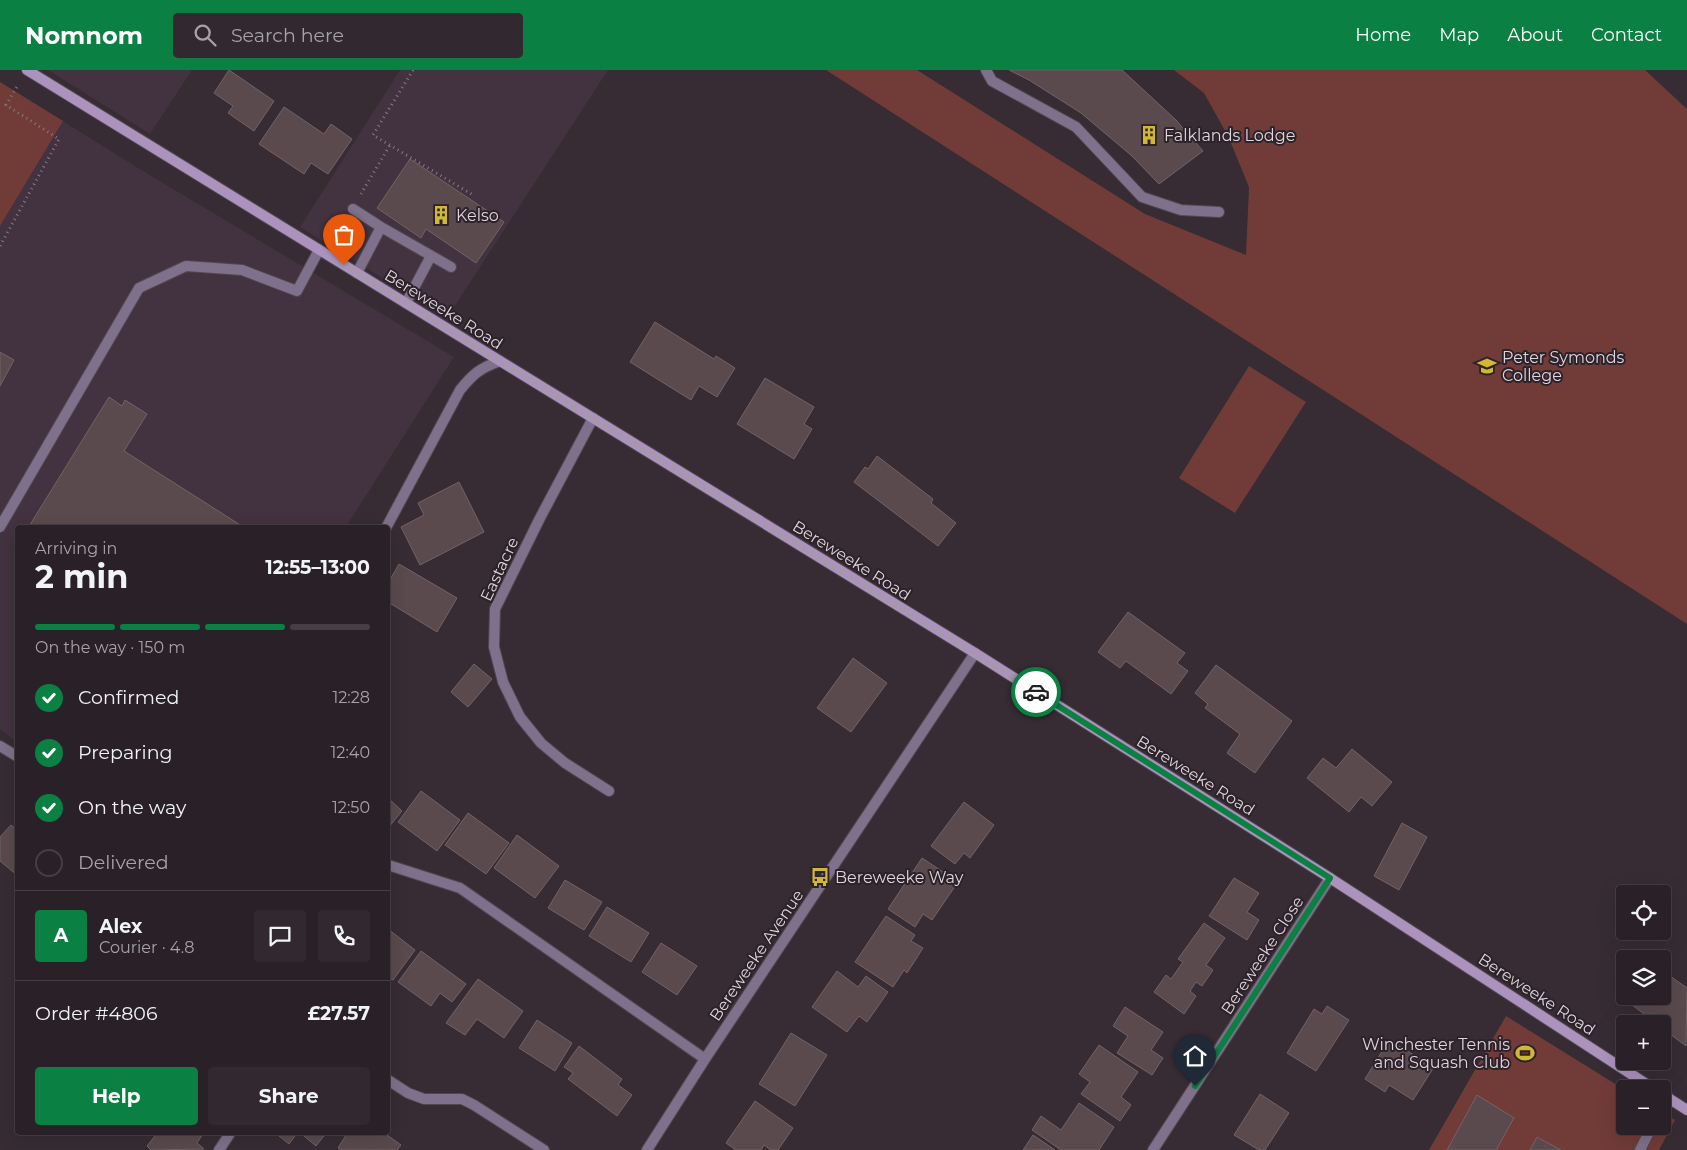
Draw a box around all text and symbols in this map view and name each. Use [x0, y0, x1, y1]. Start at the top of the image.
search box [173, 13, 523, 58]
text: Nomnom [25, 21, 143, 50]
icon: search [191, 21, 219, 49]
text: Search here [231, 24, 344, 47]
text: Home [1355, 24, 1411, 46]
text: Map [1439, 24, 1479, 46]
text: About [1507, 24, 1563, 46]
text: Contact [1591, 24, 1662, 46]
building icon: Falklands Lodge [1138, 124, 1160, 146]
place label: Falklands Lodge [1164, 126, 1295, 145]
building icon: Kelso [430, 204, 452, 226]
place label: Kelso [456, 206, 499, 225]
pin [323, 214, 365, 265]
icon: bag [330, 221, 358, 249]
street label: Bereweeke Road [381, 265, 506, 353]
place label: Peter Symonds College [1502, 348, 1625, 385]
school or university icon: Peter Symonds College [1476, 355, 1498, 377]
street label: Bereweeke Road [789, 516, 914, 604]
street label: Eastacre [476, 534, 523, 604]
text: Arriving in [35, 539, 117, 558]
text: 12:55–13:00 [265, 556, 370, 579]
text: 2 min [35, 557, 128, 596]
text: On the way · 150 m [35, 638, 185, 657]
courier [1011, 667, 1061, 717]
icon: car [1022, 678, 1050, 706]
icon: check [35, 684, 63, 712]
text: Confirmed [78, 686, 179, 709]
text: 12:28 [332, 688, 370, 707]
street label: Bereweeke Road [1133, 731, 1258, 819]
icon: check [35, 739, 63, 767]
text: Preparing [78, 741, 173, 764]
text: 12:40 [331, 743, 370, 762]
icon: check [35, 794, 63, 822]
text: On the way [78, 796, 186, 819]
text: 12:50 [332, 798, 370, 817]
text: Delivered [78, 851, 169, 874]
bus stop icon: Bereweeke Way [809, 866, 831, 888]
place label: Bereweeke Way [835, 868, 964, 887]
map controls [1616, 885, 1671, 1135]
button: locate [1616, 885, 1671, 940]
street label: Bereweeke Avenue [705, 886, 807, 1024]
street label: Bereweeke Close [1217, 893, 1308, 1018]
button: chat [254, 910, 306, 962]
button: phone [318, 910, 370, 962]
text: Alex [99, 915, 142, 938]
text: A [54, 924, 68, 947]
text: Courier · 4.8 [99, 938, 195, 957]
street label: Bereweeke Road [1475, 950, 1599, 1039]
button: layers [1616, 950, 1671, 1005]
text: Order #4806 [35, 1002, 158, 1025]
text: £27.57 [308, 1002, 370, 1025]
button: + [1616, 1015, 1671, 1070]
pin [1174, 1035, 1216, 1086]
place label: Winchester Tennis and Squash Club [1362, 1035, 1510, 1072]
icon: home [1181, 1042, 1209, 1070]
sports icon: Winchester Tennis and Squash Club [1514, 1042, 1536, 1064]
button: Help [35, 1067, 198, 1125]
button: Share [208, 1067, 370, 1125]
button: − [1616, 1080, 1671, 1135]

